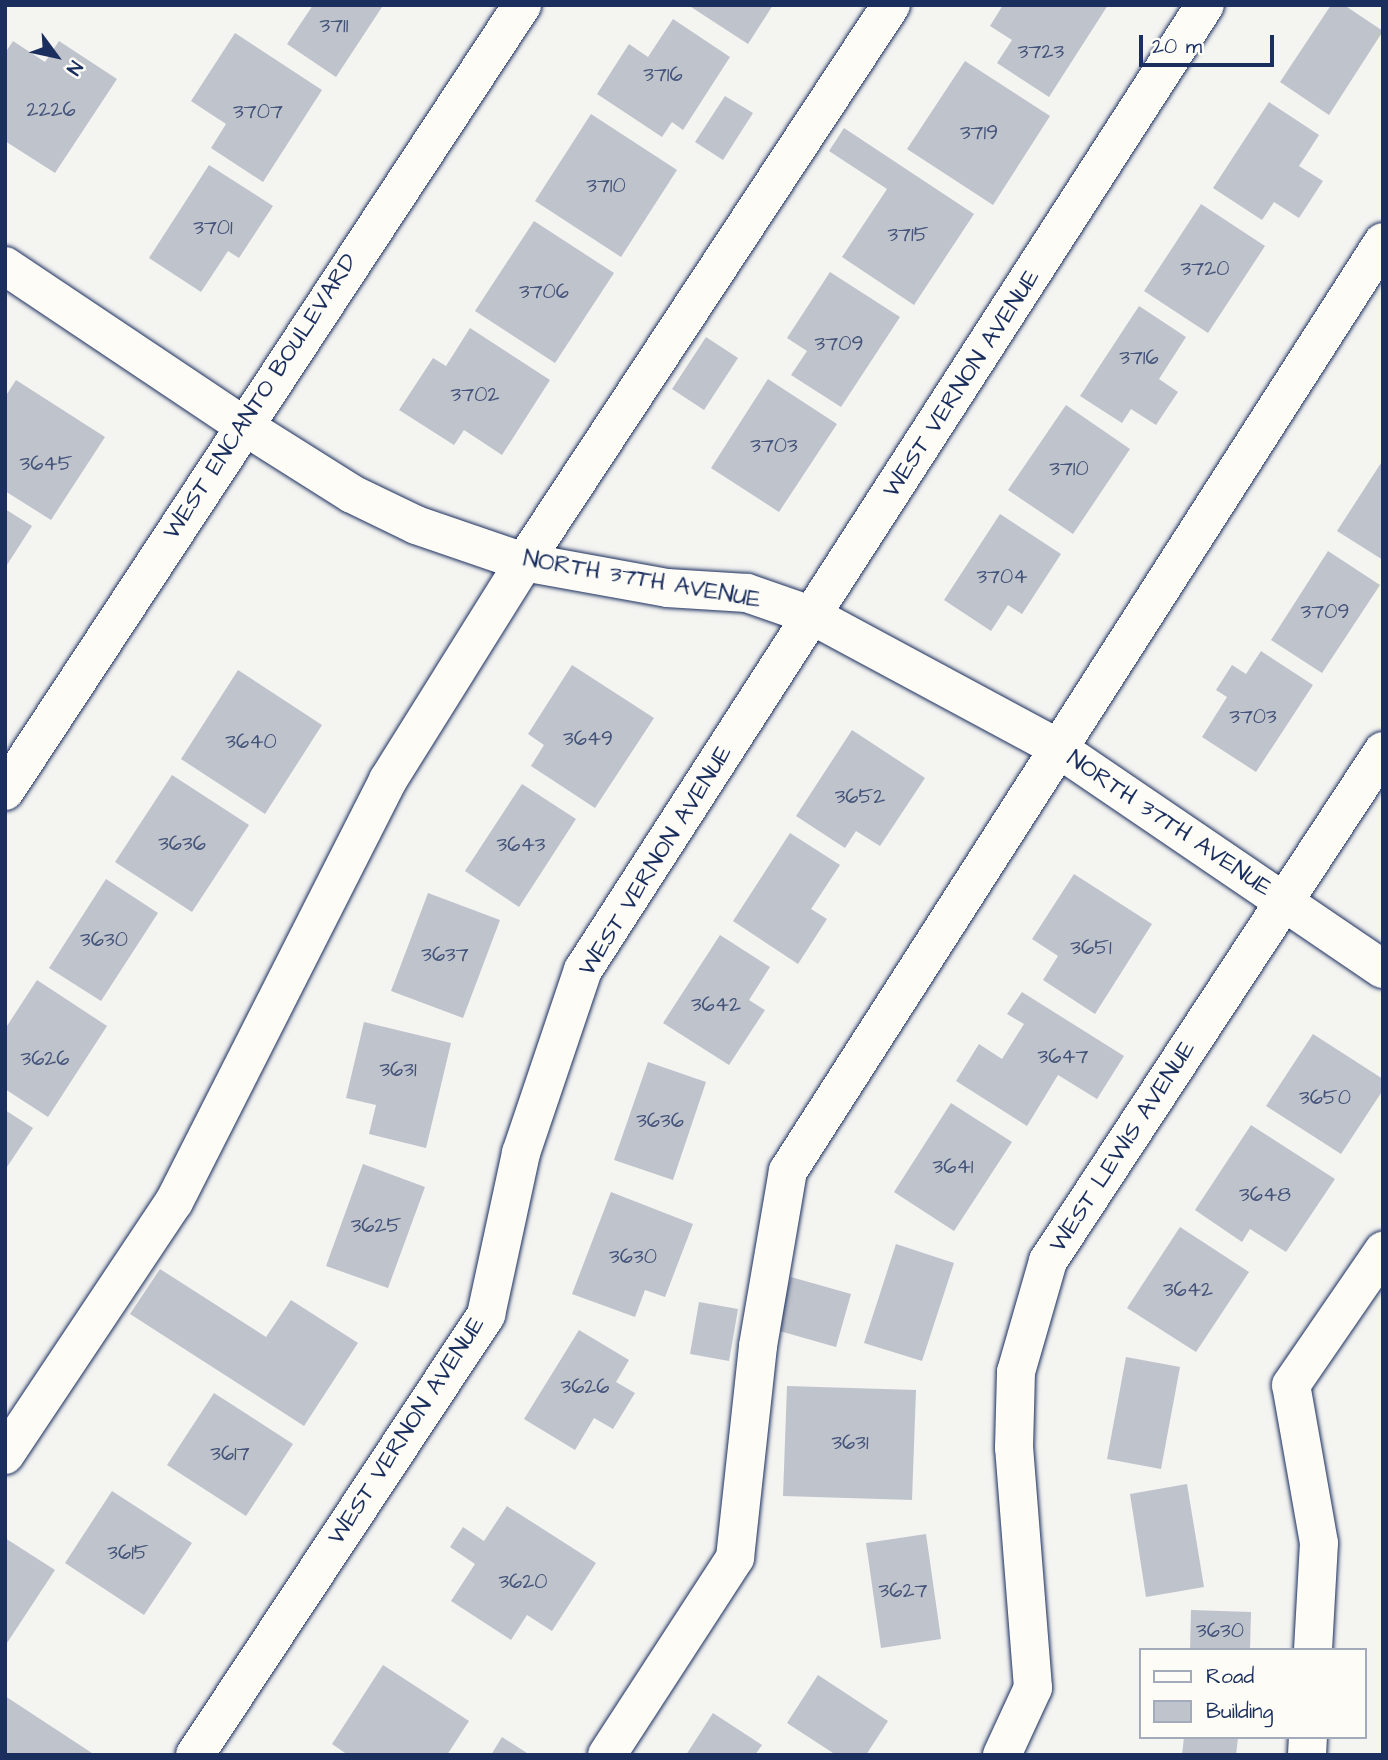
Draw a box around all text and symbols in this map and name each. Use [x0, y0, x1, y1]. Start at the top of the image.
house number: 3711 [320, 13, 348, 39]
north arrow [21, 21, 91, 91]
scale bar [1143, 21, 1278, 65]
text: 20 m [1152, 32, 1202, 61]
house number: 3723 [1018, 39, 1064, 65]
text: N [59, 55, 89, 80]
house number: 3716 [643, 62, 683, 88]
house number: 2226 [26, 97, 76, 123]
house number: 3707 [233, 99, 283, 125]
house number: 3719 [960, 120, 998, 146]
house number: 3710 [586, 173, 626, 199]
house number: 3701 [193, 215, 233, 241]
house number: 3715 [887, 222, 929, 248]
street label: WEST ENCANTO BOULEVARD [158, 249, 364, 545]
house number: 3720 [1181, 256, 1229, 282]
street label: WEST VERNON AVENUE [877, 265, 1047, 503]
house number: 3706 [519, 279, 569, 305]
house number: 3709 [815, 331, 863, 357]
house number: 3716 [1119, 345, 1159, 371]
house number: 3702 [451, 382, 499, 408]
house number: 3703 [750, 433, 798, 459]
house number: 3645 [19, 451, 73, 477]
house number: 3710 [1049, 456, 1089, 482]
street label: NORTH 37TH AVENUE [521, 545, 763, 615]
house number: 3704 [976, 564, 1028, 590]
house number: 3709 [1301, 599, 1349, 625]
house number: 3703 [1229, 704, 1277, 730]
house number: 3649 [563, 726, 613, 752]
house number: 3640 [225, 729, 277, 755]
street label: WEST VERNON AVENUE [573, 740, 739, 982]
street label: NORTH 37TH AVENUE [1061, 745, 1277, 903]
house number: 3652 [835, 784, 885, 810]
house number: 3636 [158, 831, 206, 857]
house number: 3643 [497, 832, 545, 858]
house number: 3630 [80, 927, 128, 953]
house number: 3651 [1070, 935, 1112, 961]
house number: 3637 [421, 942, 469, 968]
house number: 3642 [691, 992, 741, 1018]
street label: WEST LEWIS AVENUE [1044, 1036, 1202, 1258]
house number: 3647 [1037, 1044, 1089, 1070]
house number: 3626 [20, 1046, 70, 1072]
house number: 3631 [379, 1057, 417, 1083]
house number: 3650 [1299, 1085, 1351, 1111]
house number: 3636 [636, 1108, 684, 1134]
house number: 3641 [933, 1154, 973, 1180]
house number: 3648 [1239, 1182, 1291, 1208]
house number: 3625 [351, 1213, 401, 1239]
house number: 3630 [609, 1244, 657, 1270]
house number: 3642 [1163, 1277, 1213, 1303]
street label: WEST VERNON AVENUE [322, 1312, 492, 1550]
house number: 3626 [560, 1374, 610, 1400]
house number: 3631 [831, 1430, 869, 1456]
house number: 3617 [210, 1441, 250, 1467]
house number: 3615 [107, 1540, 149, 1566]
house number: 3620 [498, 1569, 548, 1595]
house number: 3627 [879, 1578, 927, 1604]
house number: 3630 [1196, 1618, 1244, 1644]
legend [1140, 1648, 1367, 1739]
text: Road [1206, 1662, 1254, 1691]
text: Building [1206, 1697, 1273, 1726]

